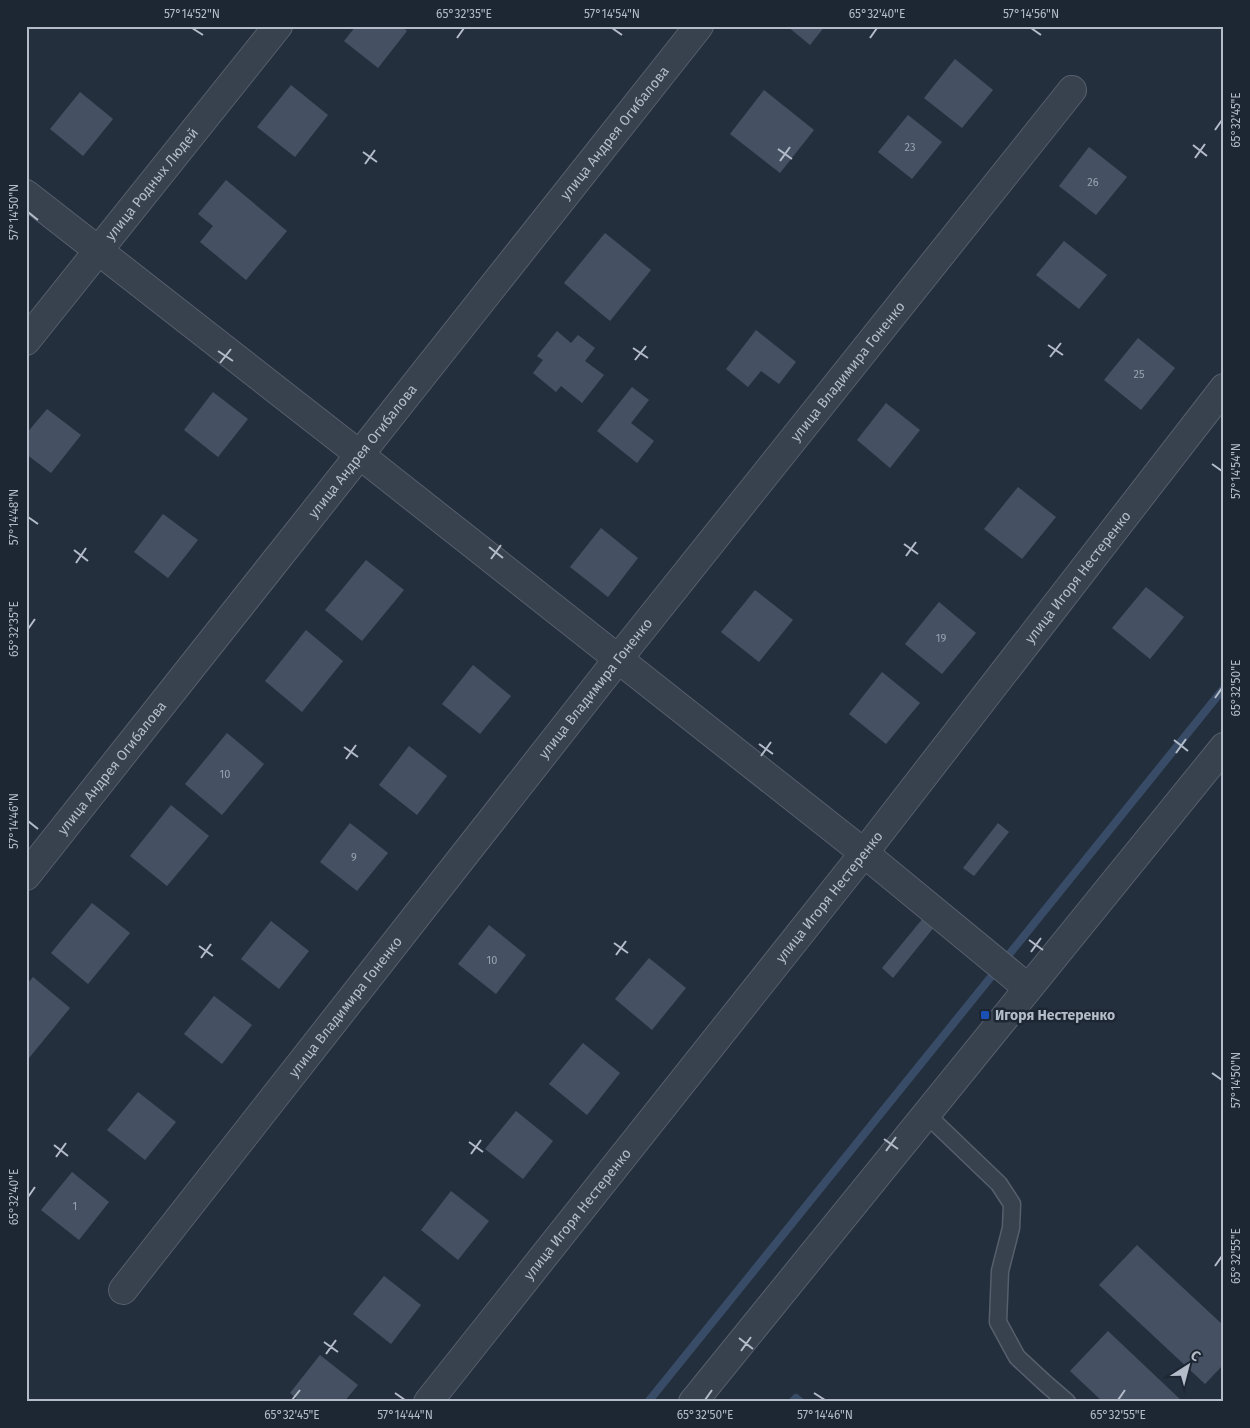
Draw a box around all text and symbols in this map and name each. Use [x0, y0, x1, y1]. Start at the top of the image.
text: 57°14'52"N [164, 7, 220, 21]
text: 65°32'35"E [436, 7, 492, 21]
text: 57°14'54"N [584, 7, 640, 21]
text: 65°32'40"E [849, 7, 905, 21]
text: 57°14'56"N [1003, 7, 1059, 21]
street label: улица Андрея Огибалова [557, 63, 673, 203]
text: 65°32'45"E [1229, 92, 1243, 148]
street label: улица Родных Людей [102, 125, 202, 244]
house number: 23 [905, 141, 915, 154]
house number: 26 [1087, 176, 1099, 189]
text: 57°14'50"N [7, 184, 21, 240]
street label: улица Владимира Гоненко [787, 298, 909, 445]
house number: 25 [1134, 368, 1145, 381]
street label: улица Андрея Огибалова [305, 381, 421, 522]
text: 57°14'54"N [1229, 443, 1243, 499]
text: 57°14'48"N [7, 489, 21, 545]
street label: улица Игоря Нестеренко [1021, 508, 1135, 647]
text: 65°32'35"E [7, 601, 21, 657]
street label: улица Владимира Гоненко [535, 615, 656, 762]
house number: 19 [936, 632, 946, 645]
text: 65°32'50"E [1229, 660, 1243, 716]
street label: улица Андрея Огибалова [54, 698, 170, 838]
house number: 10 [220, 768, 230, 781]
text: 57°14'46"N [7, 793, 21, 849]
street label: улица Игоря Нестеренко [772, 828, 887, 966]
house number: 9 [351, 851, 357, 864]
street label: улица Владимира Гоненко [285, 933, 406, 1081]
house number: 10 [487, 954, 497, 967]
place label: Игоря Нестеренко [995, 1007, 1115, 1024]
marker: Игоря Нестеренко [979, 1009, 991, 1021]
text: 57°14'50"N [1229, 1052, 1243, 1108]
street label: улица Игоря Нестеренко [520, 1145, 635, 1283]
text: 65°32'40"E [7, 1169, 21, 1225]
house number: 1 [73, 1200, 77, 1213]
text: 65°32'55"E [1229, 1228, 1243, 1284]
north arrow [1162, 1340, 1212, 1390]
text: С [1187, 1347, 1204, 1365]
text: 65°32'45"E [264, 1408, 320, 1422]
text: 57°14'44"N [377, 1408, 433, 1422]
text: 65°32'50"E [677, 1408, 733, 1422]
text: 57°14'46"N [797, 1408, 853, 1422]
text: 65°32'55"E [1090, 1408, 1146, 1422]

